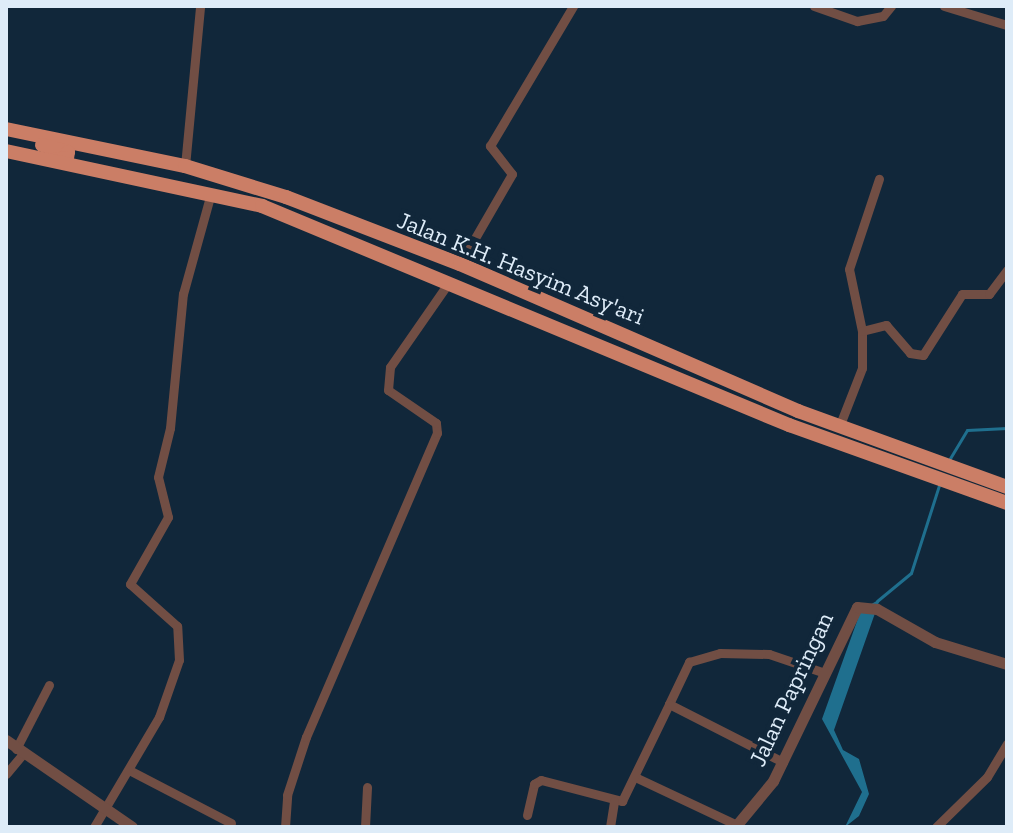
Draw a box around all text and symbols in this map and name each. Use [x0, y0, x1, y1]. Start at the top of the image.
street label: Jalan K.H. Hasyim Asy'ari [393, 205, 649, 331]
street label: Jalan Papringan [743, 607, 839, 771]

